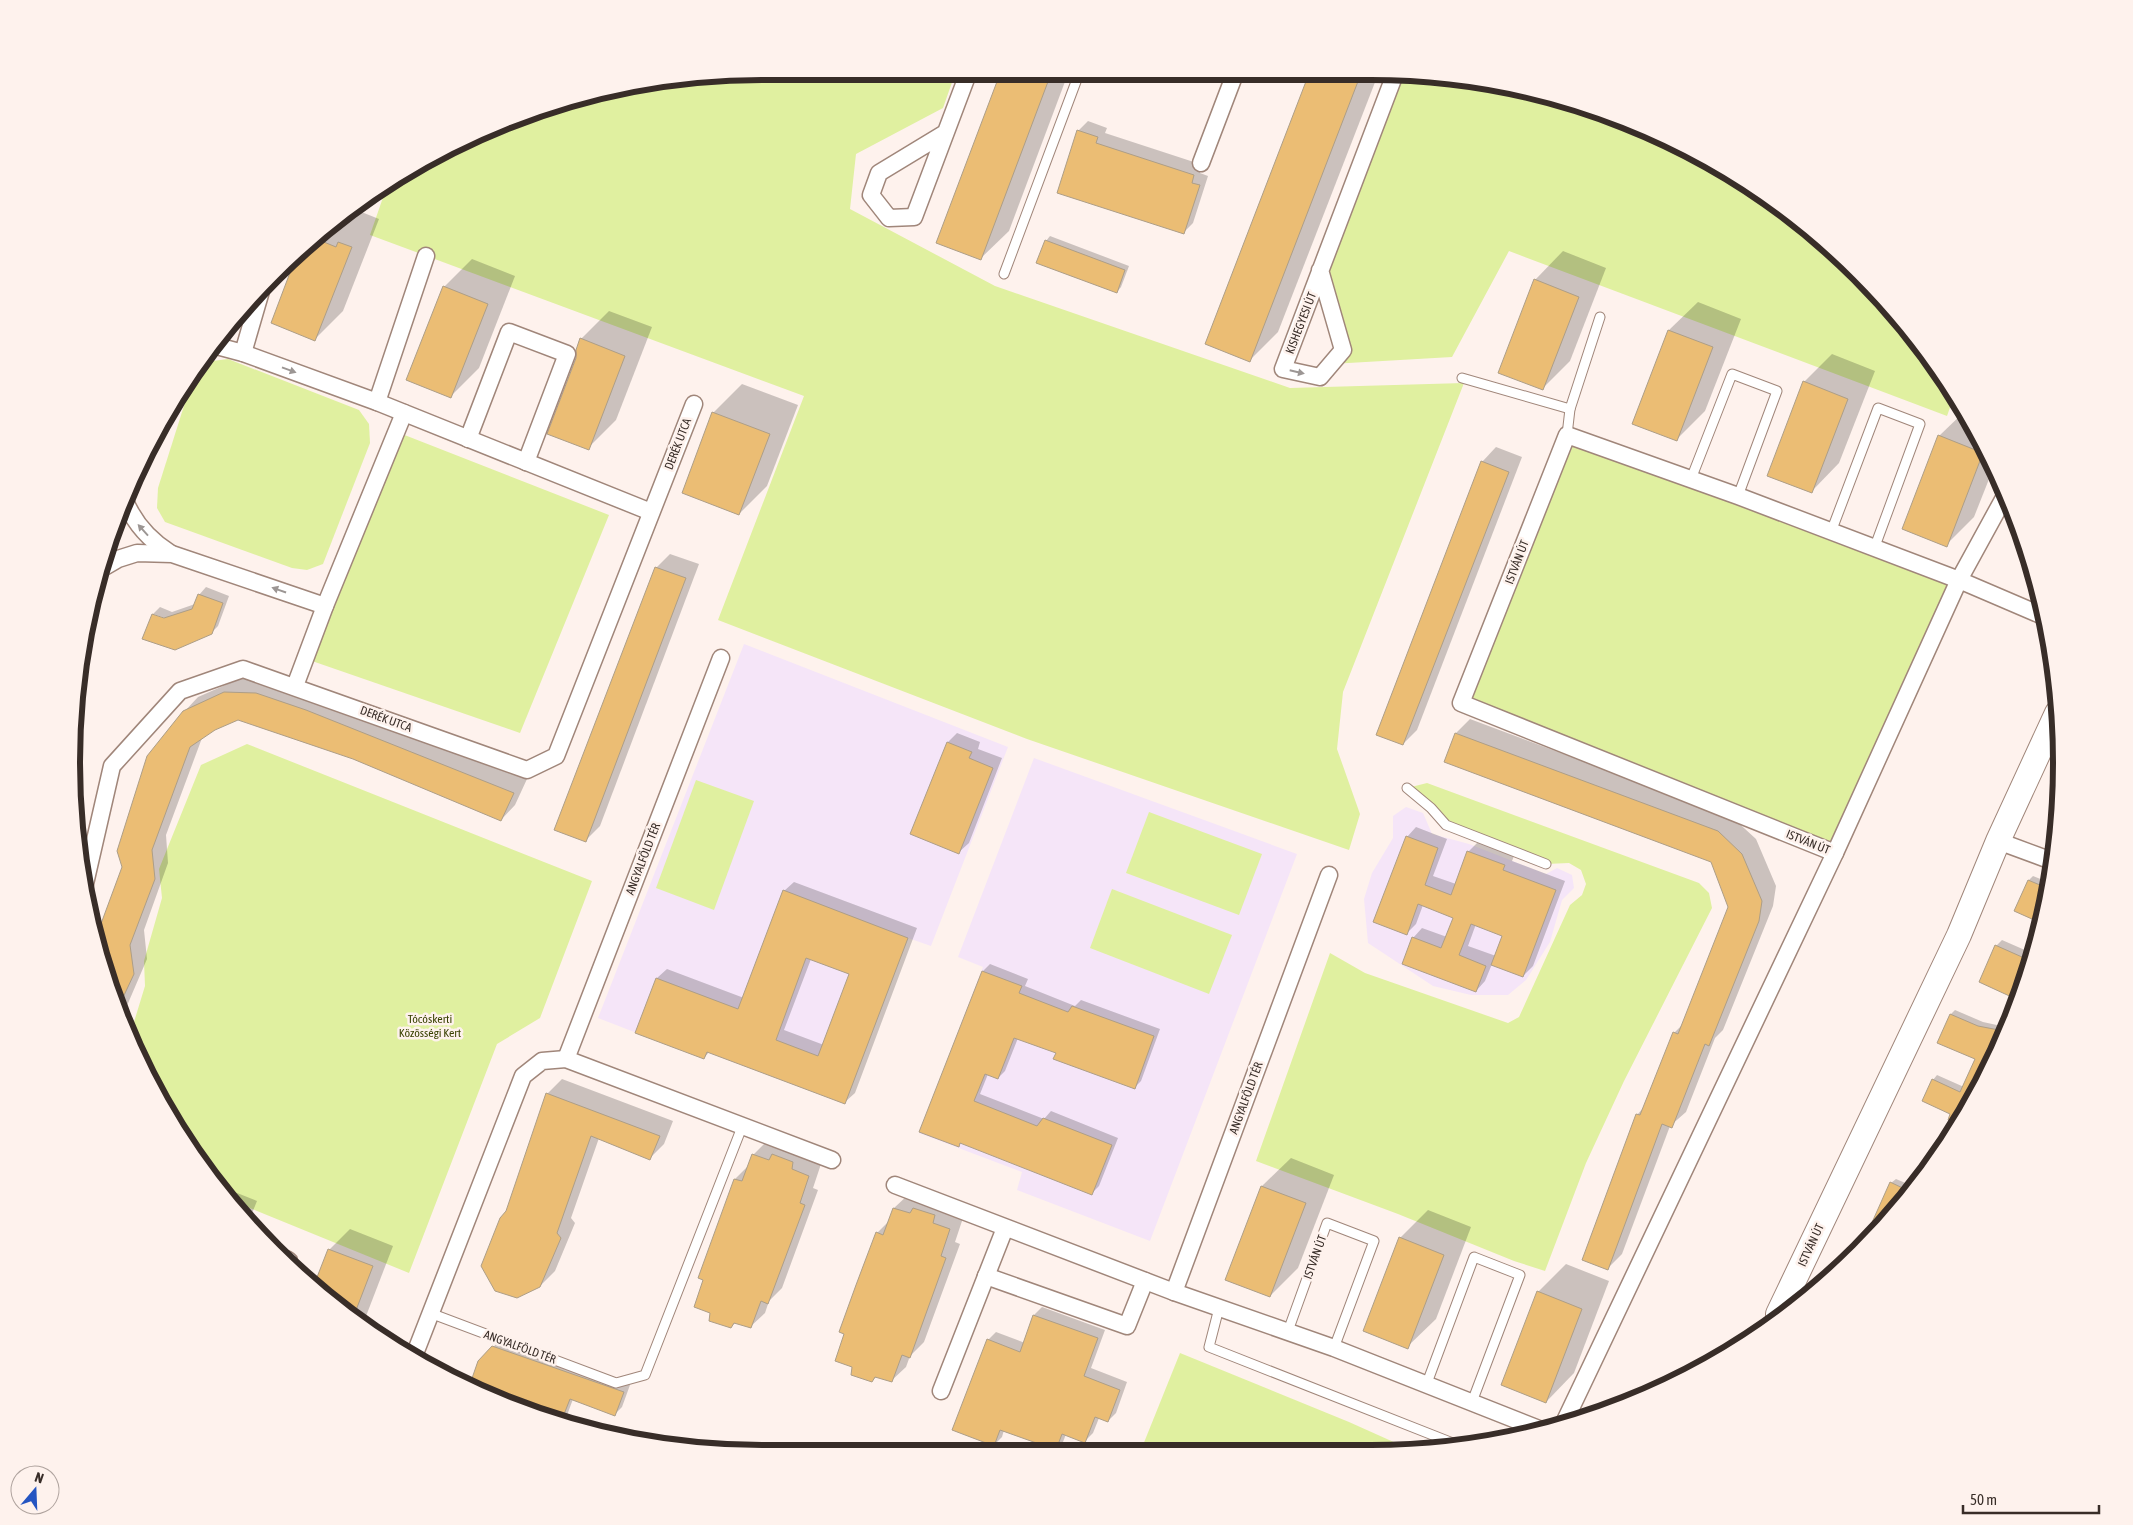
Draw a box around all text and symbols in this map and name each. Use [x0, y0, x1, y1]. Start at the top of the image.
street label: KISHEGYESI ÚT [1283, 289, 1319, 356]
one-way arrow [282, 366, 297, 374]
one-way arrow [1289, 368, 1304, 376]
street label: DERÉK UTCA [662, 416, 694, 472]
one-way arrow [137, 524, 149, 536]
street label: ISTVÁN ÚT [1502, 537, 1532, 586]
one-way arrow [271, 586, 286, 593]
street label: DERÉK UTCA [358, 703, 414, 735]
street label: ANGYALFÖLD TÉR [623, 821, 663, 897]
street label: ISTVÁN ÚT [1784, 827, 1833, 857]
park label: Tócóskerti Közösségi Kert [399, 1012, 462, 1040]
street label: ANGYALFÖLD TÉR [1226, 1060, 1266, 1136]
street label: ISTVÁN ÚT [1795, 1221, 1827, 1269]
street label: ISTVÁN ÚT [1301, 1232, 1330, 1281]
street label: ANGYALFÖLD TÉR [482, 1327, 558, 1367]
north arrow [10, 1465, 60, 1515]
text: N [33, 1469, 46, 1487]
scale bar [1963, 1482, 2099, 1514]
text: 50 m [1970, 1491, 1997, 1508]

